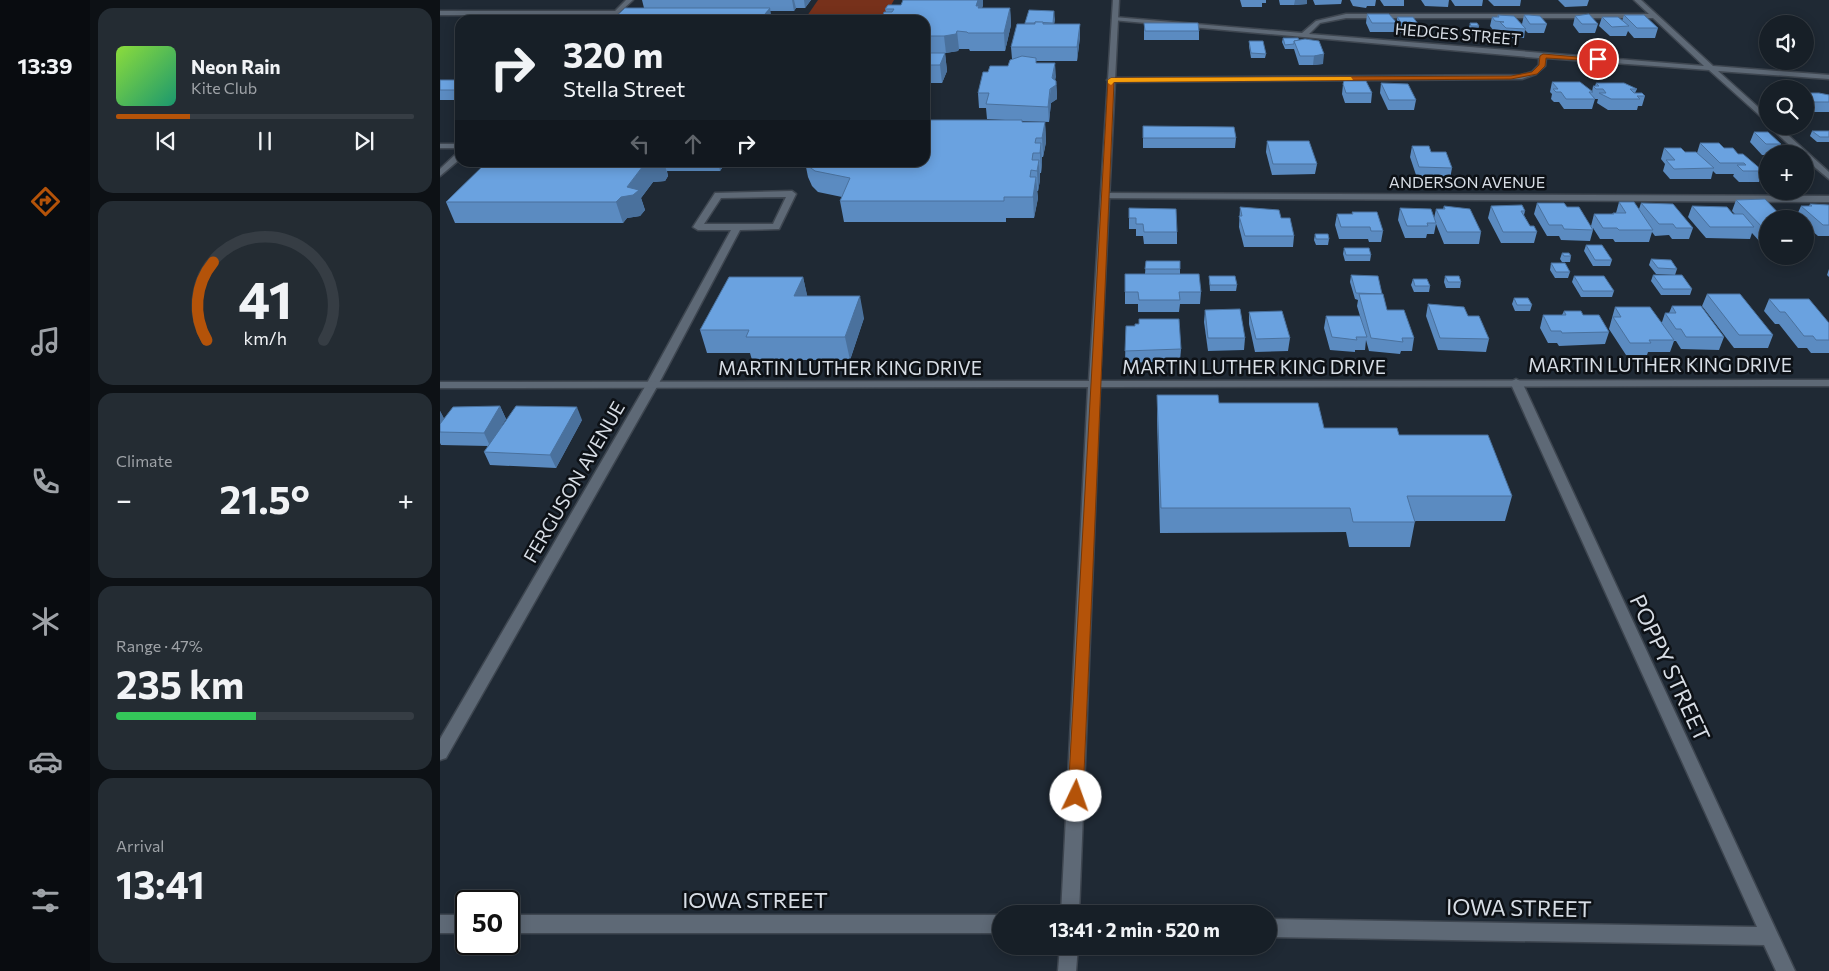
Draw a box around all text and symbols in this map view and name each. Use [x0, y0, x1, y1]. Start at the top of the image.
map controls [1759, 15, 1814, 265]
button: sound [1759, 15, 1814, 70]
street label: HEDGES STREET [1394, 19, 1522, 48]
text: 320 m [563, 32, 663, 75]
icon: right [480, 35, 545, 100]
pin [1577, 38, 1619, 80]
icon: arrive [1584, 45, 1612, 73]
text: 13:39 [18, 52, 72, 79]
text: Neon Rain [191, 55, 281, 78]
text: Stella Street [563, 75, 685, 102]
text: Kite Club [191, 78, 257, 97]
button: search [1759, 80, 1814, 135]
icon: previous [152, 127, 180, 155]
icon: pause [251, 127, 279, 155]
icon: next [350, 127, 378, 155]
icon: left [626, 130, 654, 158]
icon: ahead [679, 130, 707, 158]
icon: right [732, 130, 760, 158]
button: + [1759, 145, 1814, 200]
street label: ANDERSON AVENUE [1389, 172, 1545, 191]
icon: directions [28, 184, 63, 219]
button: − [1759, 210, 1814, 265]
text: 41 [238, 266, 292, 330]
icon: music [28, 324, 63, 359]
text: km/h [243, 327, 287, 349]
street label: MARTIN LUTHER KING DRIVE [1528, 353, 1792, 376]
street label: MARTIN LUTHER KING DRIVE [1122, 355, 1386, 378]
street label: MARTIN LUTHER KING DRIVE [718, 356, 982, 379]
street label: FERGUSON AVENUE [518, 397, 629, 567]
text: Climate [116, 451, 172, 470]
icon: phone [28, 464, 63, 499]
text: 21.5° [220, 475, 310, 522]
text: − [116, 482, 132, 516]
text: + [398, 482, 414, 516]
street label: POPPY STREET [1625, 590, 1716, 746]
icon: climate [28, 604, 63, 639]
text: Range · 47% [116, 636, 203, 655]
text: 235 km [116, 660, 244, 707]
icon: car [28, 744, 63, 779]
position arrow [1049, 769, 1101, 821]
text: Arrival [116, 836, 164, 855]
text: 13:41 [116, 860, 205, 907]
icon: filters [28, 883, 63, 918]
street label: IOWA STREET [682, 886, 828, 913]
speed limit sign: 50 [455, 890, 520, 955]
street label: IOWA STREET [1446, 893, 1592, 922]
text: 13:41 · 2 min · 520 m [1049, 918, 1220, 941]

